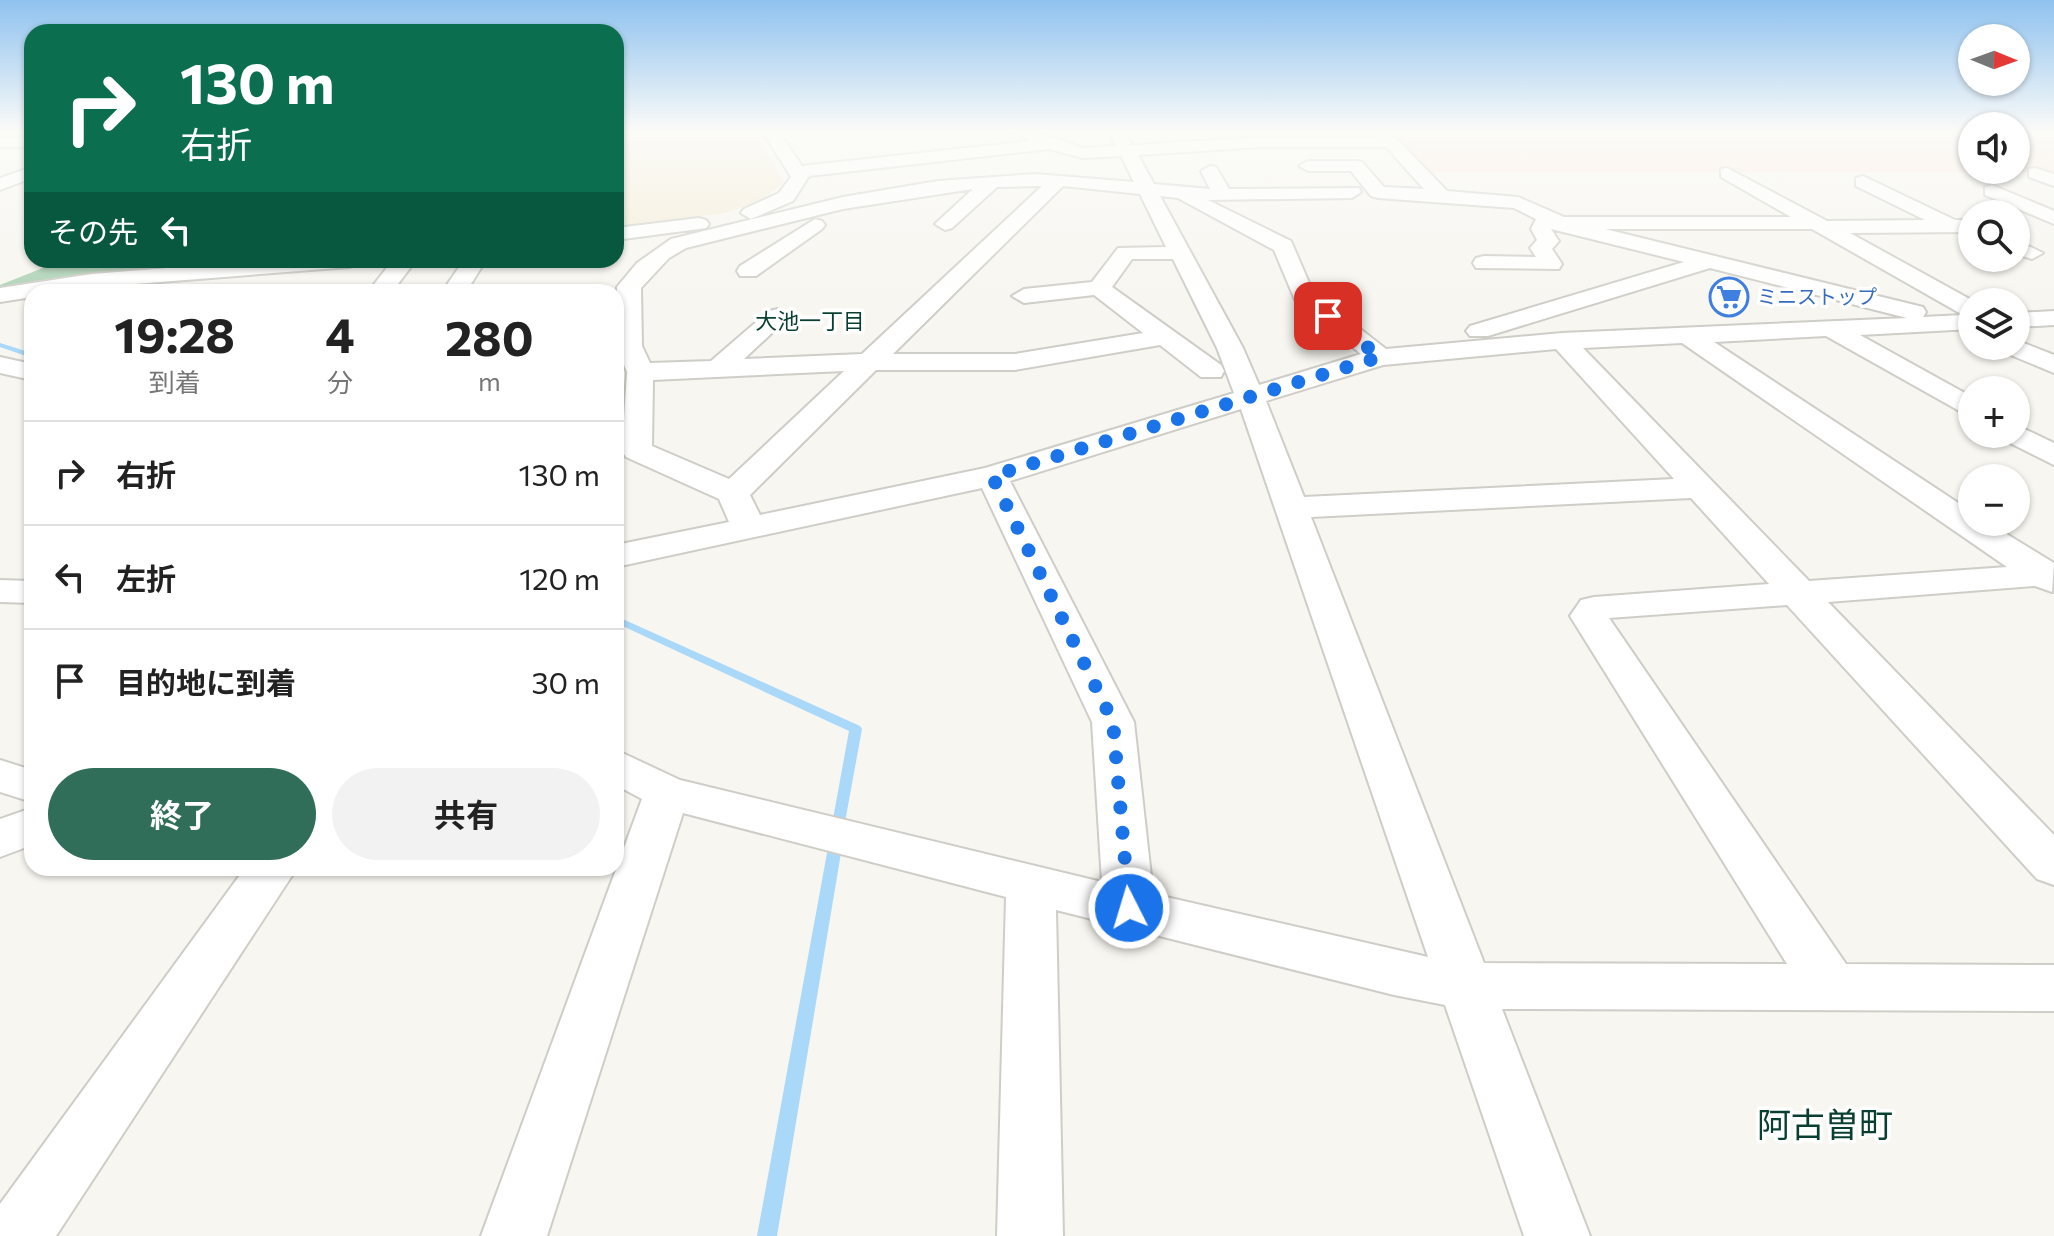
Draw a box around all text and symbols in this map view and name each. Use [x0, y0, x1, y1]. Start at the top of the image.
north arrow [1958, 24, 2030, 96]
map controls [1958, 24, 2030, 536]
text: 130 m [180, 47, 335, 116]
icon: right [48, 56, 152, 160]
button: sound [1958, 112, 2030, 184]
text: 右折 [180, 121, 252, 165]
button: search [1958, 200, 2030, 272]
icon: left [154, 208, 198, 252]
text: その先 [48, 212, 138, 249]
supermarket icon: ミニストップ [1708, 276, 1750, 318]
pin [1294, 282, 1362, 350]
place label: ミニストップ [1757, 284, 1877, 308]
button: layers [1958, 288, 2030, 360]
icon: arrive [1306, 294, 1350, 338]
text: 19:28 [114, 304, 235, 363]
text: 4 [325, 304, 355, 363]
text: 280 [445, 307, 534, 366]
district label: 大池一丁目 [755, 307, 865, 334]
text: m [478, 365, 501, 396]
text: 到着 [149, 366, 201, 397]
text: 分 [327, 366, 353, 397]
button: + [1958, 376, 2030, 448]
icon: right [48, 451, 92, 495]
text: 右折 [116, 455, 176, 492]
text: 130 m [519, 455, 600, 492]
button: − [1958, 464, 2030, 536]
icon: left [48, 555, 92, 599]
text: 左折 [116, 559, 176, 596]
text: 120 m [519, 559, 600, 596]
icon: arrive [48, 659, 92, 703]
text: 目的地に到着 [116, 663, 296, 700]
text: 30 m [531, 663, 600, 700]
button: 終了 [48, 768, 316, 860]
button: 共有 [332, 768, 600, 860]
position arrow [1087, 866, 1171, 950]
district label: 阿古曽町 [1757, 1102, 1893, 1144]

